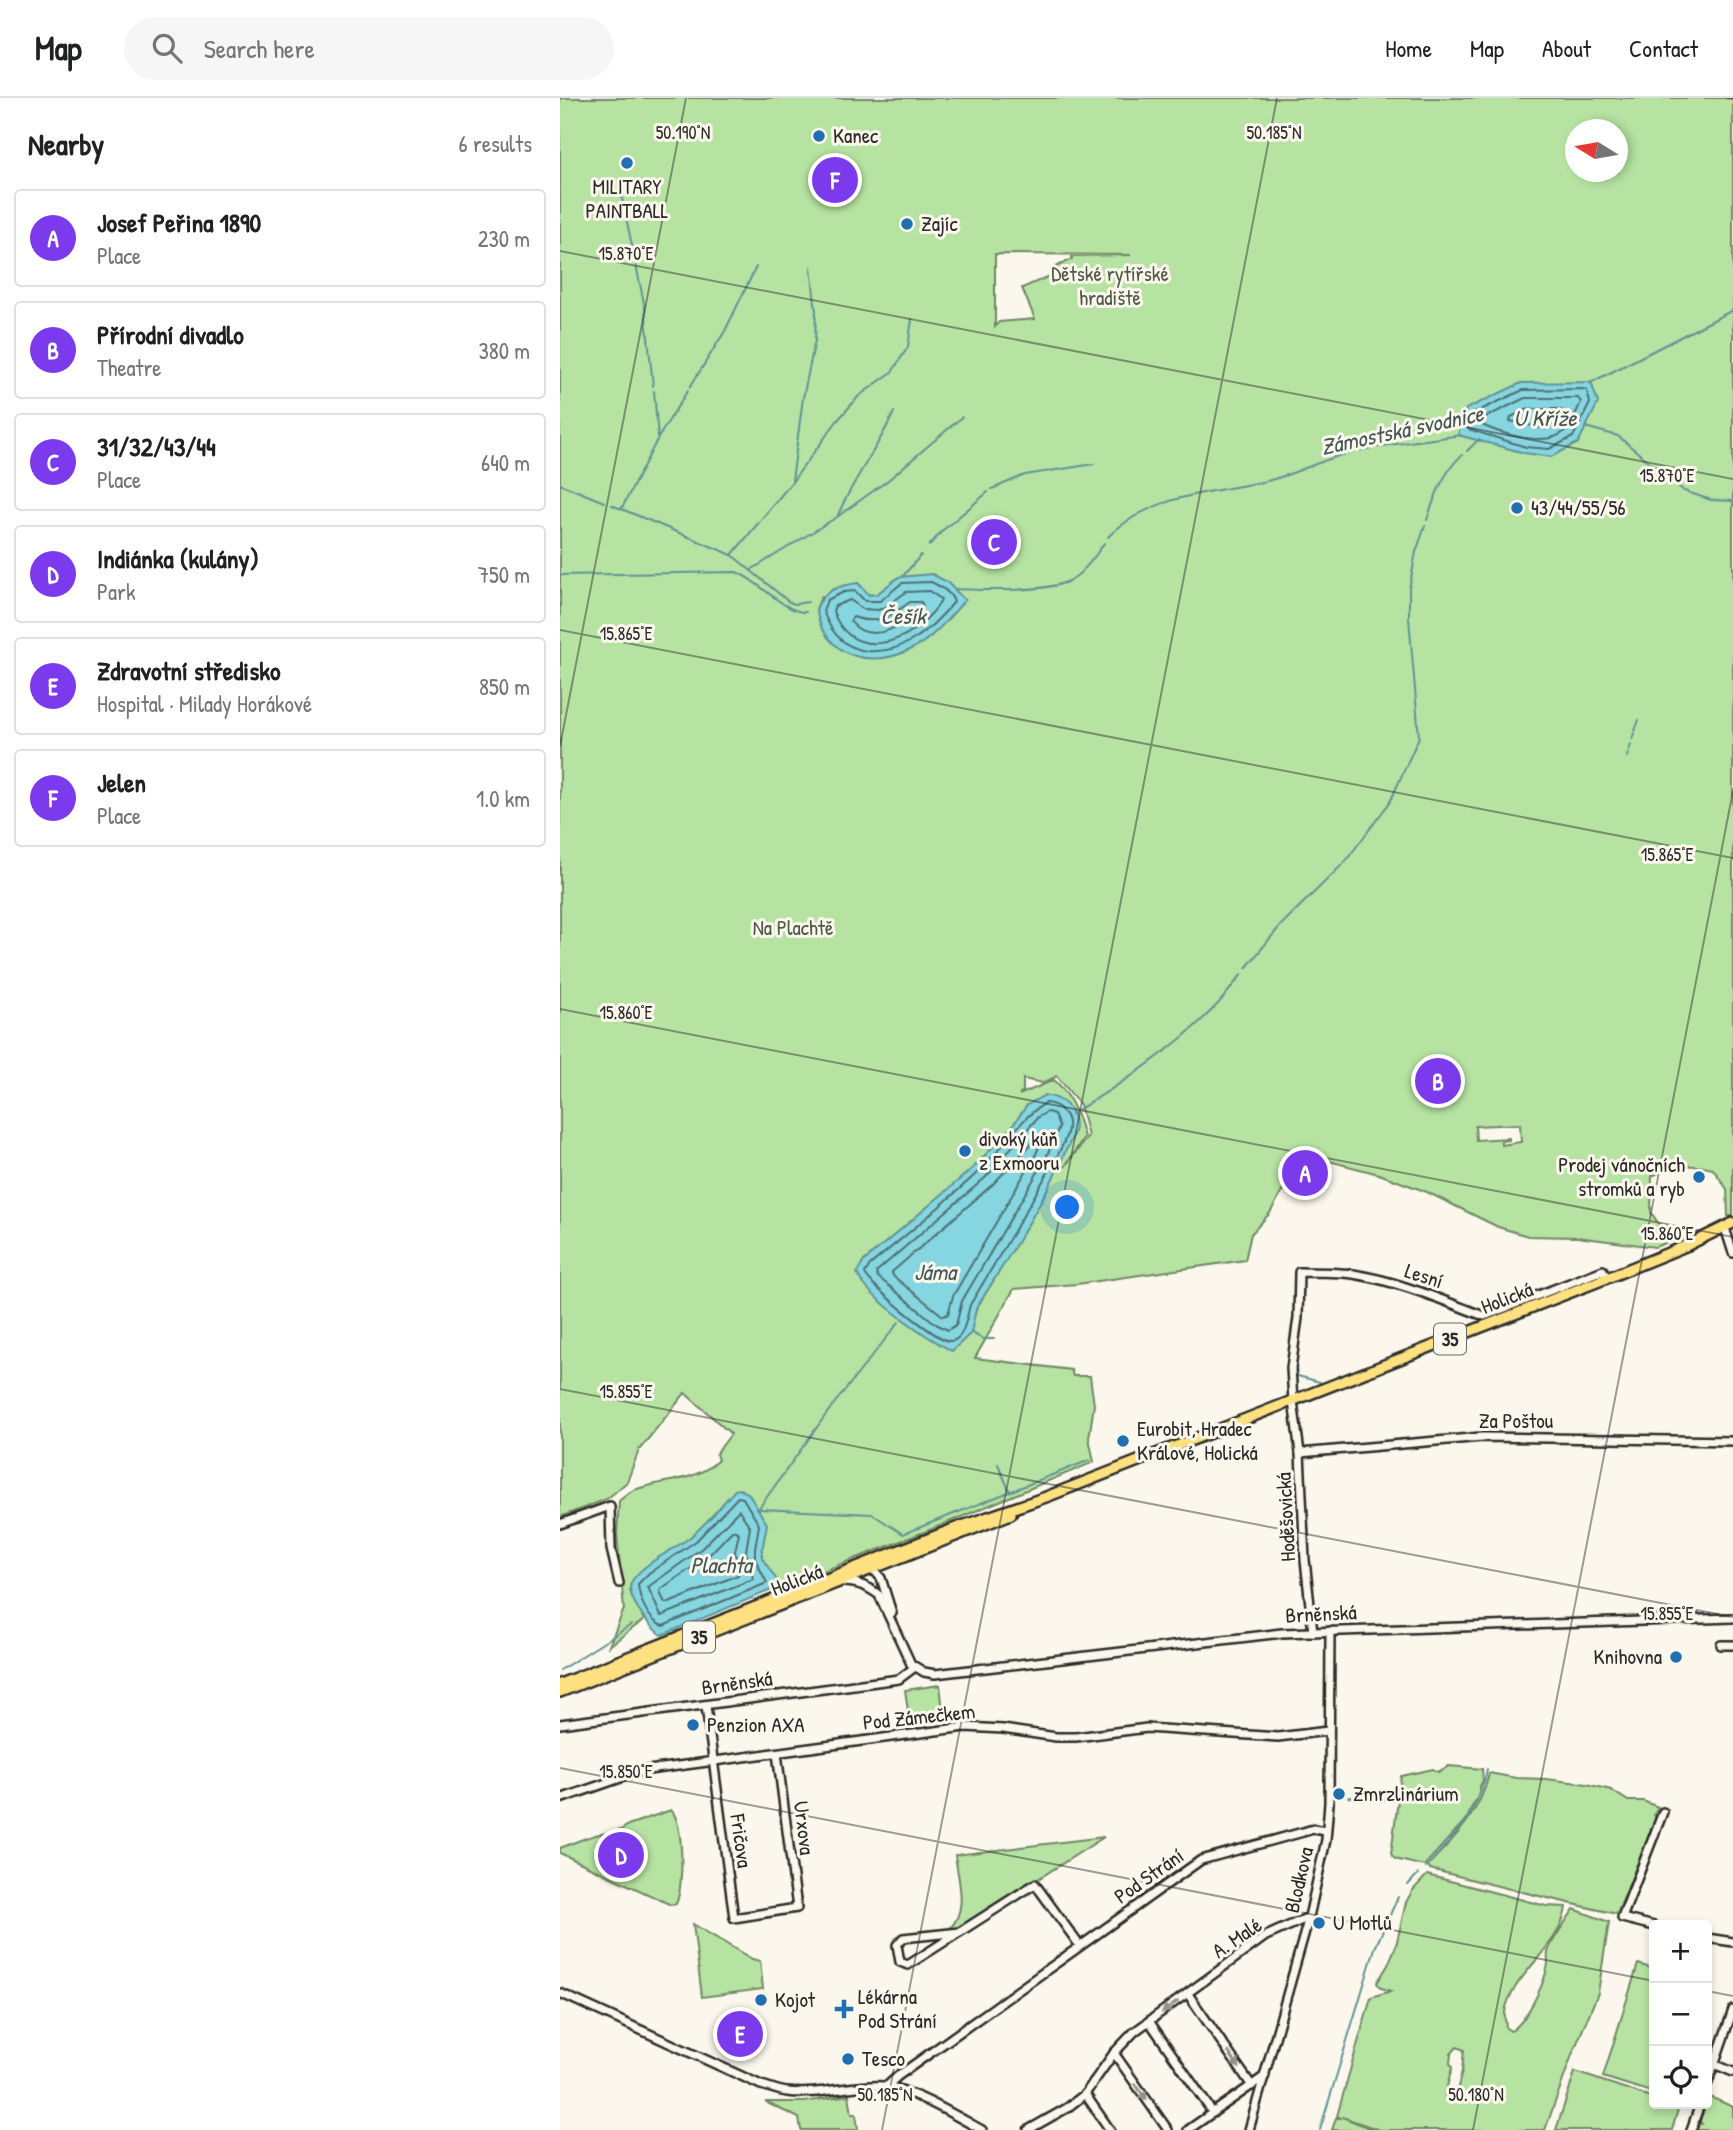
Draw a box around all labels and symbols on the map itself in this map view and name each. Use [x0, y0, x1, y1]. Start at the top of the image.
north arrow [1565, 119, 1628, 182]
text: 50.190°N [656, 120, 710, 145]
text: 50.185°N [1246, 120, 1302, 145]
place label: Kanec [833, 121, 879, 150]
marker: Kanec [811, 128, 827, 144]
pin: F [812, 154, 858, 206]
marker: MILITARY PAINTBALL [619, 155, 635, 171]
place label: MILITARY PAINTBALL [586, 172, 669, 225]
place label: Zajíc [921, 209, 959, 238]
marker: Zajíc [899, 216, 915, 232]
text: 15.870°E [599, 241, 653, 266]
park label: Dětské rytířské hradiště [1051, 259, 1169, 312]
water label: Zámostská svodnice [1318, 397, 1487, 462]
water label: U Kříže [1514, 402, 1577, 433]
text: 15.870°E [1640, 463, 1694, 488]
place label: 43/44/55/56 [1531, 493, 1626, 522]
marker: 43/44/55/56 [1509, 500, 1525, 516]
pin: C [971, 516, 1017, 568]
water label: Češík [880, 600, 928, 631]
text: 15.865°E [600, 621, 652, 646]
text: 15.865°E [1641, 842, 1693, 867]
park label: Na Plachtě [753, 913, 833, 942]
text: 15.860°E [599, 1000, 653, 1025]
pin: B [1415, 1055, 1461, 1107]
place label: divoký kůň z Exmooru [979, 1124, 1060, 1177]
marker: divoký kůň z Exmooru [957, 1143, 973, 1159]
pin: A [1282, 1147, 1328, 1199]
place label: Prodej vánočních stromků a ryb [1558, 1150, 1685, 1203]
marker: Prodej vánočních stromků a ryb [1691, 1169, 1707, 1185]
your location [1050, 1190, 1084, 1224]
text: 15.860°E [1640, 1221, 1694, 1246]
water label: Jáma [914, 1256, 958, 1287]
street label: Lesní [1401, 1256, 1447, 1295]
street label: Holická [1477, 1274, 1537, 1321]
road number: 35 [1434, 1324, 1466, 1354]
text: 15.855°E [599, 1379, 653, 1404]
street label: Za Poštou [1479, 1406, 1554, 1435]
place label: Eurobit, Hradec Králové, Holická [1137, 1414, 1258, 1467]
marker: Eurobit, Hradec Králové, Holická [1115, 1433, 1131, 1449]
street label: Hoděšovická [1269, 1472, 1302, 1563]
water label: Plachta [690, 1549, 754, 1580]
street label: Holická [767, 1556, 827, 1603]
street label: Brněnská [1285, 1597, 1357, 1630]
text: 15.855°E [1640, 1601, 1694, 1626]
road number: 35 [683, 1622, 715, 1652]
place label: Knihovna [1593, 1642, 1662, 1671]
marker: Knihovna [1668, 1649, 1684, 1665]
street label: Brněnská [700, 1663, 774, 1702]
street label: Pod Zámečkem [861, 1696, 976, 1737]
place label: Penzion AXA [707, 1710, 805, 1739]
marker: Penzion AXA [685, 1717, 701, 1733]
text: 15.850°E [599, 1759, 653, 1784]
place label: Zmrzlinárium [1353, 1779, 1458, 1808]
marker: Zmrzlinárium [1331, 1786, 1347, 1802]
street label: Urxova [787, 1799, 822, 1857]
street label: Fričova [723, 1811, 760, 1870]
pin: D [598, 1829, 644, 1881]
street label: Pod Strání [1108, 1841, 1189, 1910]
street label: Blodkova [1277, 1844, 1320, 1916]
place label: U Motlů [1333, 1908, 1392, 1937]
street label: A. Malé [1206, 1910, 1267, 1965]
marker: U Motlů [1311, 1915, 1327, 1931]
place label: Lékárna Pod Strání [858, 1982, 937, 2035]
place label: Kojot [775, 1985, 816, 2014]
marker: Kojot [753, 1992, 769, 2008]
one-way arrow [1161, 1999, 1179, 2014]
marker: Lékárna Pod Strání [836, 2001, 852, 2017]
pin: E [717, 2008, 763, 2060]
place label: Tesco [862, 2044, 905, 2073]
marker: Tesco [840, 2051, 856, 2067]
one-way arrow [1227, 2051, 1241, 2069]
text: 50.185°N [857, 2082, 913, 2107]
text: 50.180°N [1448, 2082, 1504, 2107]
one-way arrow [1134, 2083, 1148, 2101]

